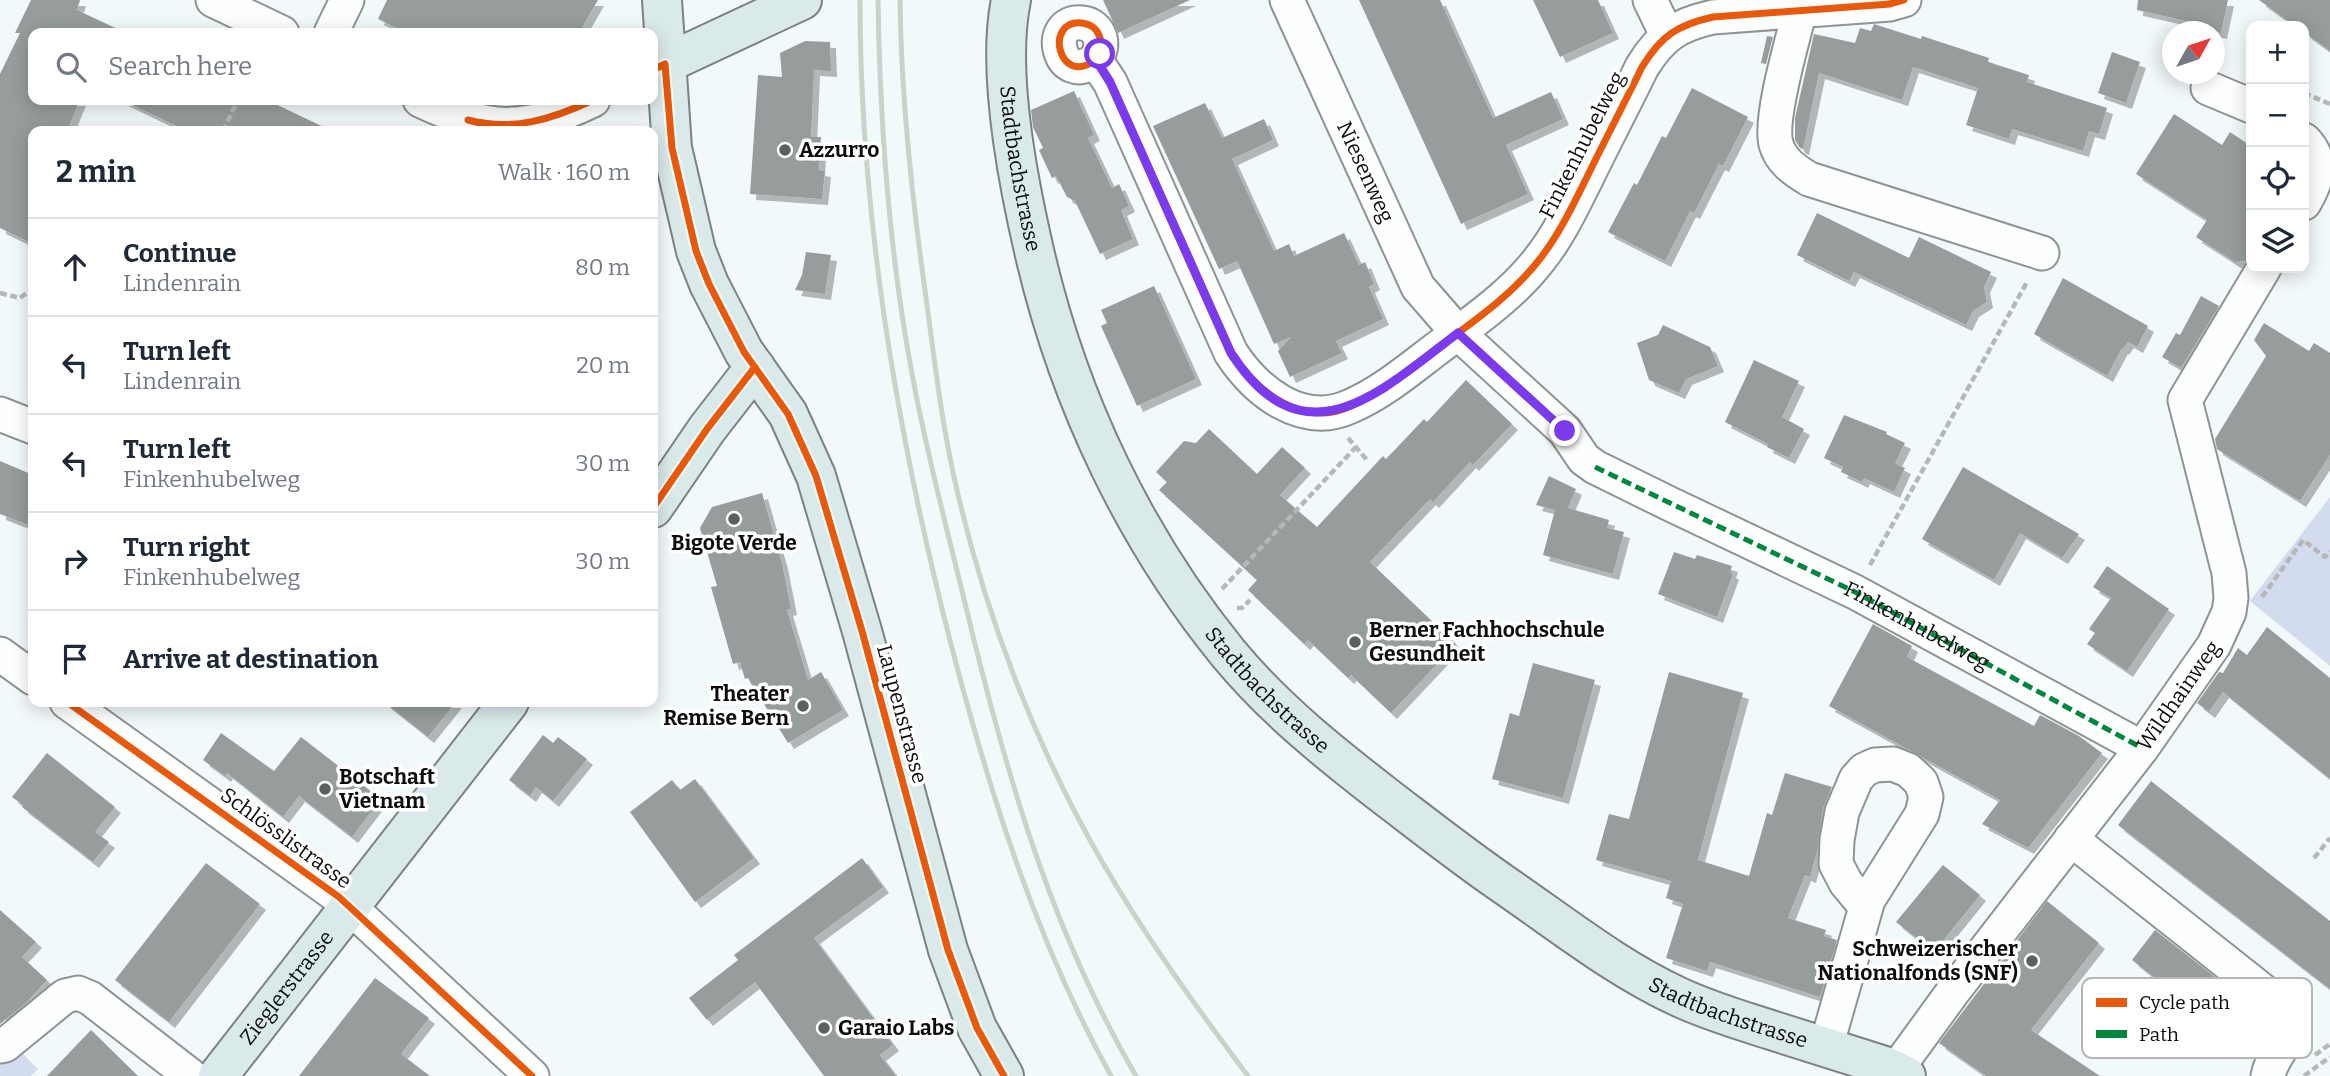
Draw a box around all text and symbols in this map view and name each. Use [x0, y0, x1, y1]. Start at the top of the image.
north arrow [2162, 21, 2225, 84]
map controls [2246, 21, 2309, 273]
button: + [2246, 21, 2309, 84]
search box [28, 28, 658, 105]
route start [1084, 38, 1115, 69]
icon: search [52, 48, 90, 86]
text: Search here [108, 51, 252, 82]
street label: Finkenhubelweg [1534, 67, 1630, 223]
button: − [2246, 84, 2309, 147]
street label: Stadtbachstrasse [994, 85, 1047, 254]
street label: Niesenweg [1331, 117, 1400, 227]
place label: Azzurro [799, 137, 879, 163]
marker: Azzurro [777, 142, 793, 158]
button: locate [2246, 147, 2309, 210]
text: 2 min [56, 154, 136, 190]
text: Walk · 160 m [498, 158, 630, 186]
button: layers [2246, 210, 2309, 273]
text: Continue [123, 238, 237, 269]
icon: ahead [56, 248, 94, 286]
text: 80 m [575, 253, 630, 281]
text: Lindenrain [123, 269, 241, 297]
text: Turn left [123, 336, 231, 367]
icon: left [56, 346, 94, 384]
text: 20 m [576, 351, 630, 379]
text: Lindenrain [123, 367, 241, 395]
route end [1549, 415, 1580, 446]
text: Turn left [123, 434, 231, 465]
icon: left [56, 444, 94, 482]
text: 30 m [576, 449, 630, 477]
text: Finkenhubelweg [123, 465, 300, 493]
marker: Bigote Verde [726, 511, 742, 527]
place label: Bigote Verde [671, 530, 797, 556]
text: Turn right [123, 532, 250, 563]
icon: right [56, 542, 94, 580]
text: 30 m [576, 547, 630, 575]
text: Finkenhubelweg [123, 563, 300, 591]
street label: Finkenhubelweg [1840, 576, 1995, 676]
place label: Berner Fachhochschule Gesundheit [1369, 617, 1604, 667]
street label: Stadtbachstrasse [1199, 622, 1335, 759]
marker: Berner Fachhochschule Gesundheit [1347, 634, 1363, 650]
street label: Wildhainweg [2131, 635, 2226, 756]
icon: arrive [56, 640, 94, 678]
street label: Laupenstrasse [871, 642, 933, 786]
text: Arrive at destination [123, 644, 378, 675]
place label: Theater Remise Bern [663, 681, 789, 731]
marker: Theater Remise Bern [795, 698, 811, 714]
place label: Botschaft Vietnam [339, 764, 436, 814]
marker: Botschaft Vietnam [317, 781, 333, 797]
street label: Schlösslistrasse [215, 782, 357, 894]
street label: Zieglerstrasse [234, 925, 339, 1050]
place label: Schweizerischer Nationalfonds (SNF) [1818, 936, 2018, 986]
marker: Schweizerischer Nationalfonds (SNF) [2024, 953, 2040, 969]
street label: Stadtbachstrasse [1644, 971, 1811, 1054]
legend [2082, 978, 2312, 1058]
text: Cycle path [2139, 991, 2230, 1014]
place label: Garaio Labs [838, 1015, 954, 1041]
marker: Garaio Labs [816, 1020, 832, 1036]
text: Path [2139, 1023, 2179, 1046]

